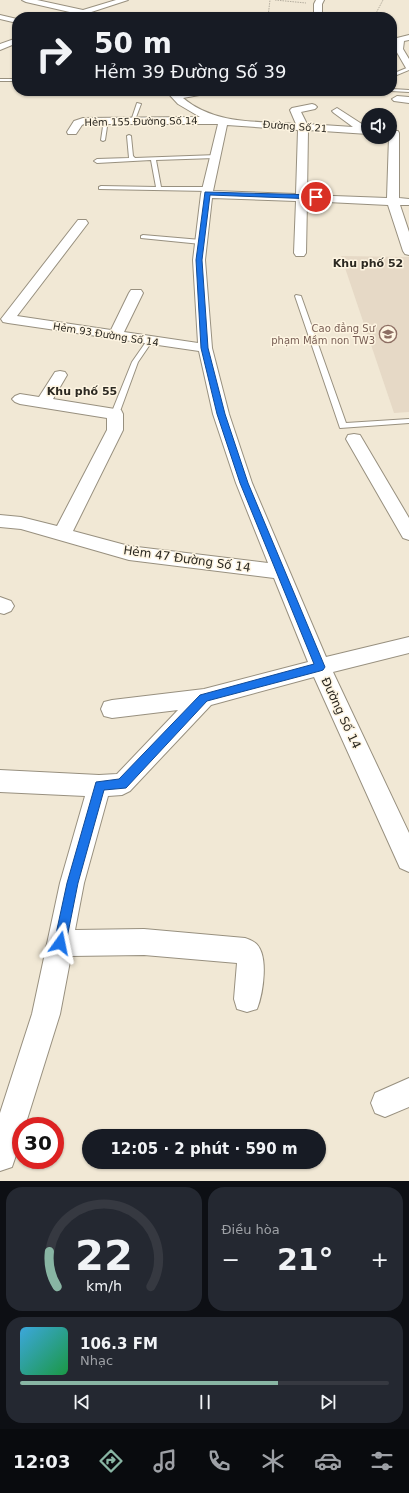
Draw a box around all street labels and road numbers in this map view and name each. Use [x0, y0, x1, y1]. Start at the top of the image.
street label: Hẻm 155 Đường Số 14 [84, 115, 198, 128]
street label: Đường Số 21 [262, 119, 327, 134]
street label: Hẻm 93 Đường Số 14 [52, 321, 160, 348]
street label: Hẻm 47 Đường Số 14 [122, 543, 252, 575]
street label: Đường Số 14 [318, 675, 364, 751]

